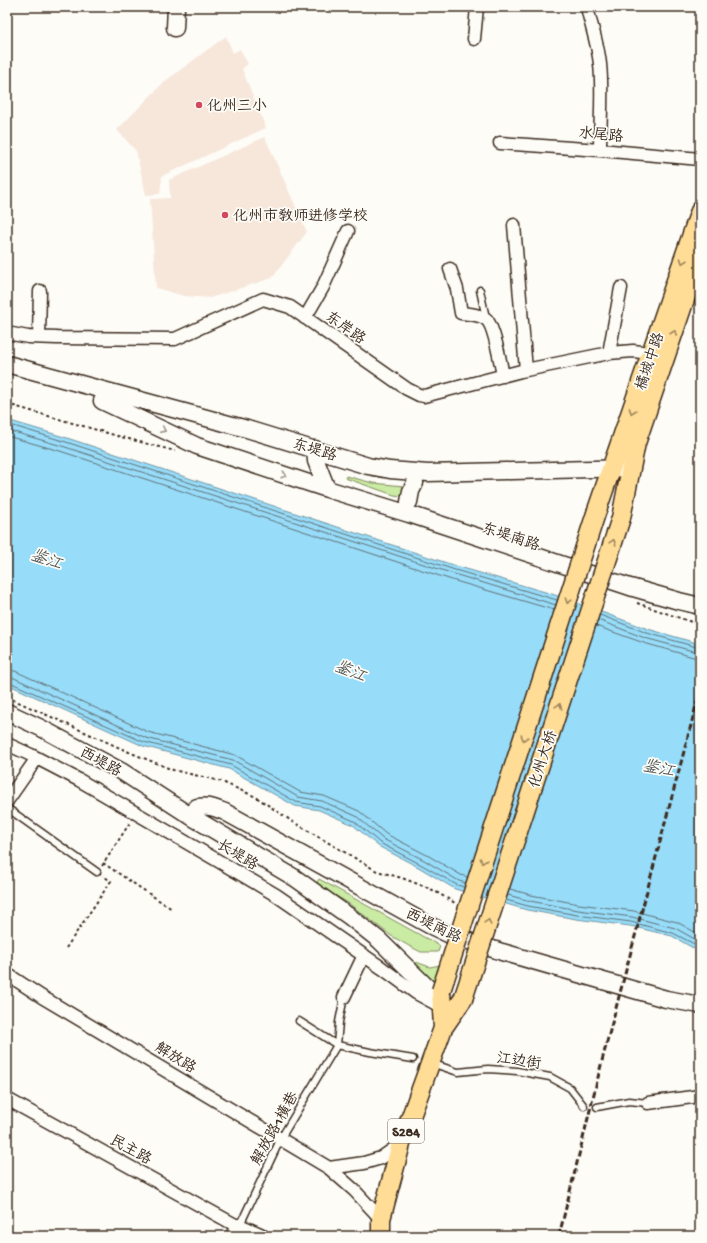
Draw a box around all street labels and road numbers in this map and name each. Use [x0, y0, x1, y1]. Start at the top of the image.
street label: 水尾路 [578, 125, 624, 147]
street label: 东岸路 [321, 308, 368, 349]
street label: 橘城中路 [633, 330, 669, 393]
street label: 东堤路 [290, 436, 339, 466]
street label: 东堤南路 [479, 519, 542, 556]
street label: 化州大桥 [526, 728, 562, 791]
street label: 西堤路 [76, 744, 124, 782]
street label: 长堤路 [213, 836, 261, 875]
street label: 西堤南路 [402, 905, 464, 948]
street label: 解放路 [151, 1039, 199, 1078]
street label: 江边街 [495, 1050, 542, 1074]
street label: 解放路1横巷 [247, 1089, 303, 1169]
road number: S284 [388, 1119, 424, 1143]
street label: 民主路 [106, 1132, 154, 1170]

